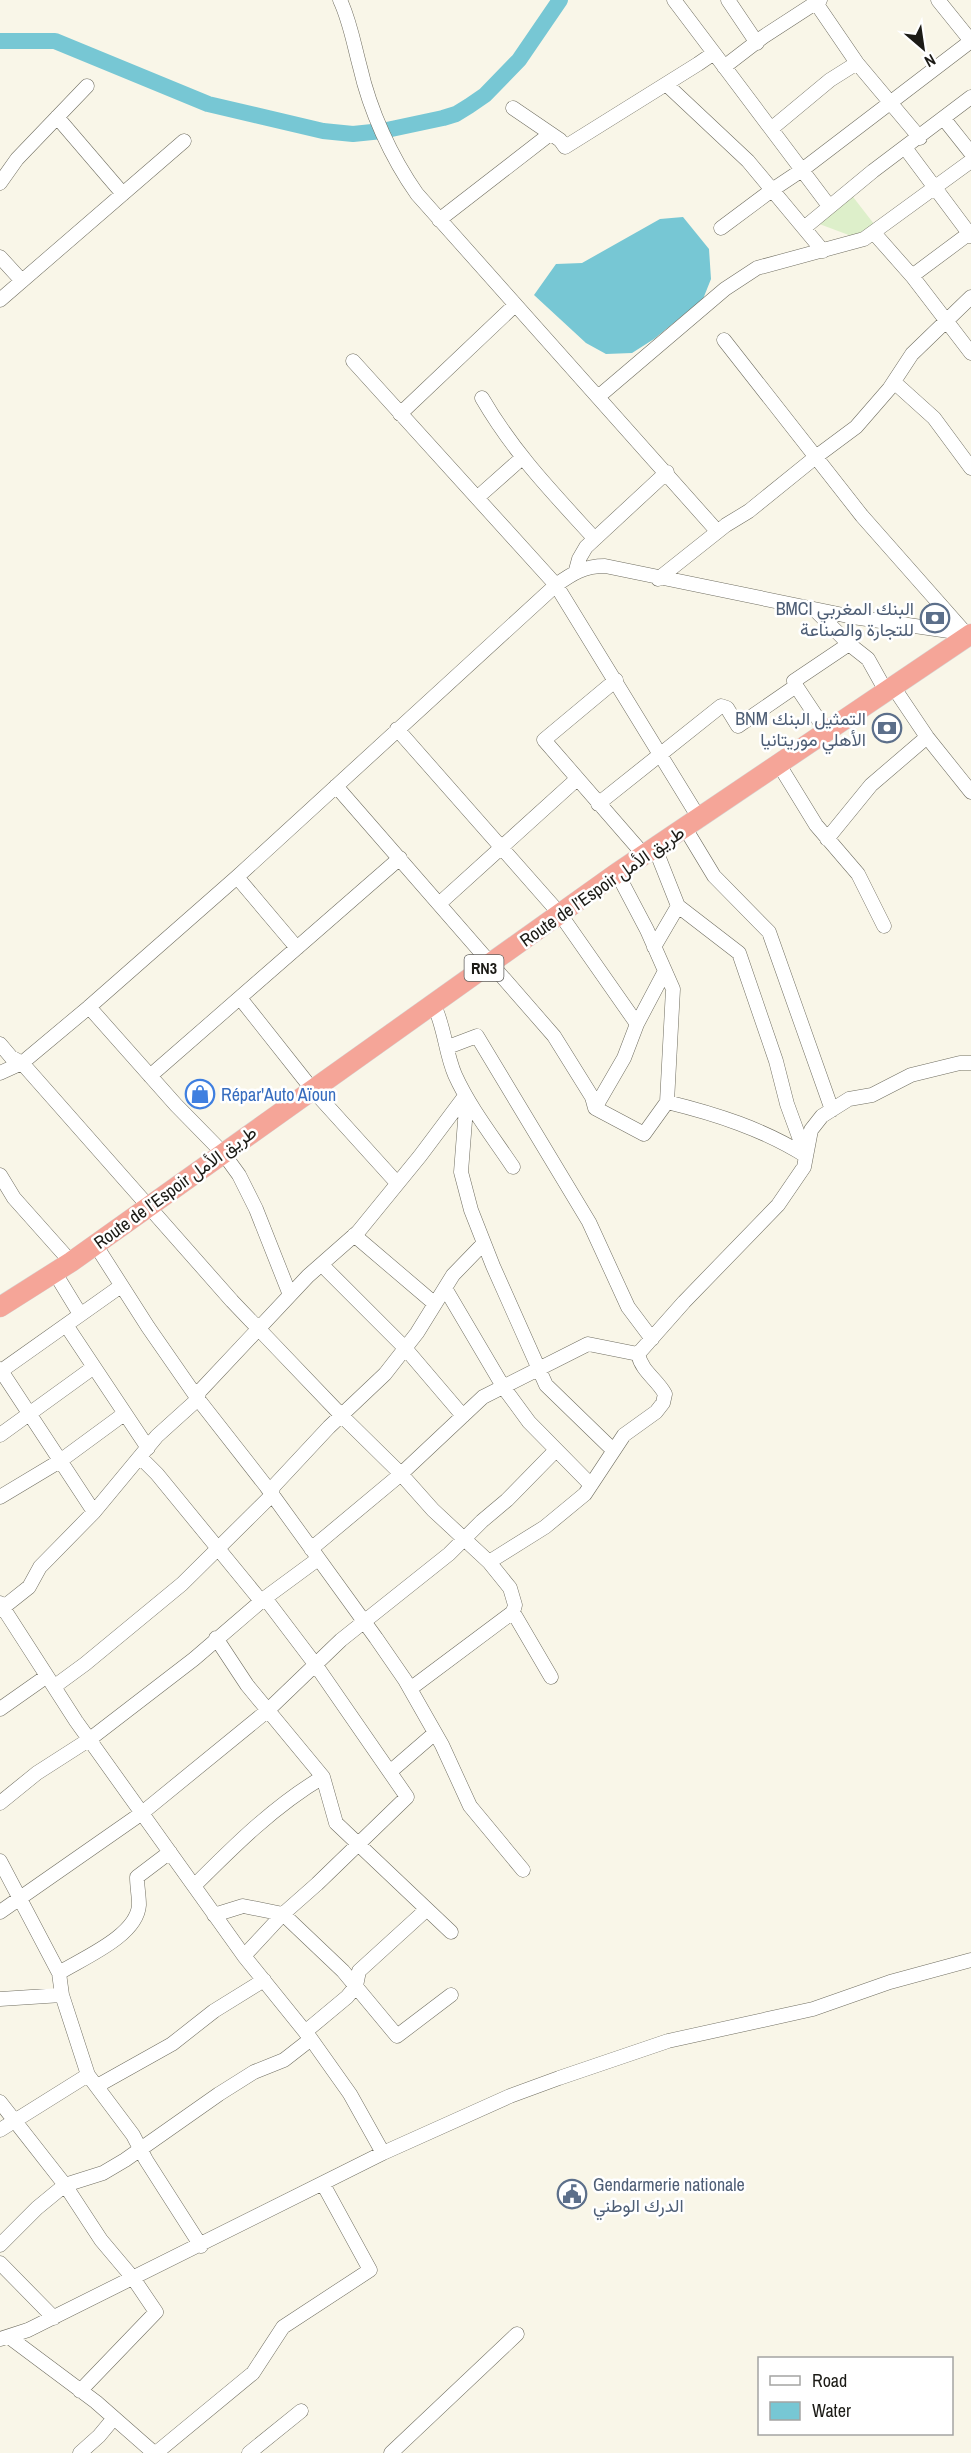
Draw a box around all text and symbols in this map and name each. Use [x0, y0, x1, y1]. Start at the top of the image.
north arrow [893, 18, 953, 78]
text: N [921, 49, 940, 73]
place label: BMCI البنك المغربي للتجارة والصناعة [776, 596, 914, 642]
bank icon: BMCI البنك المغربي للتجارة والصناعة [919, 602, 951, 634]
place label: BNM التمثيل البنك الأهلي موريتانيا [735, 706, 866, 755]
bank icon: BNM التمثيل البنك الأهلي موريتانيا [871, 712, 903, 744]
street label: Route de l’Espoir طريق الأمل [515, 820, 689, 952]
road number: RN3 [464, 955, 504, 981]
shop icon: Répar'Auto Aïoun [184, 1078, 216, 1110]
place label: Répar'Auto Aïoun [221, 1082, 336, 1107]
street label: Route de l’Espoir طريق الأمل [89, 1119, 261, 1255]
place label: Gendarmerie nationale الدرك الوطني [593, 2172, 745, 2221]
public building icon: Gendarmerie nationale الدرك الوطني [556, 2178, 588, 2210]
legend [758, 2357, 953, 2435]
text: Road [812, 2368, 847, 2393]
text: Water [812, 2398, 851, 2423]

